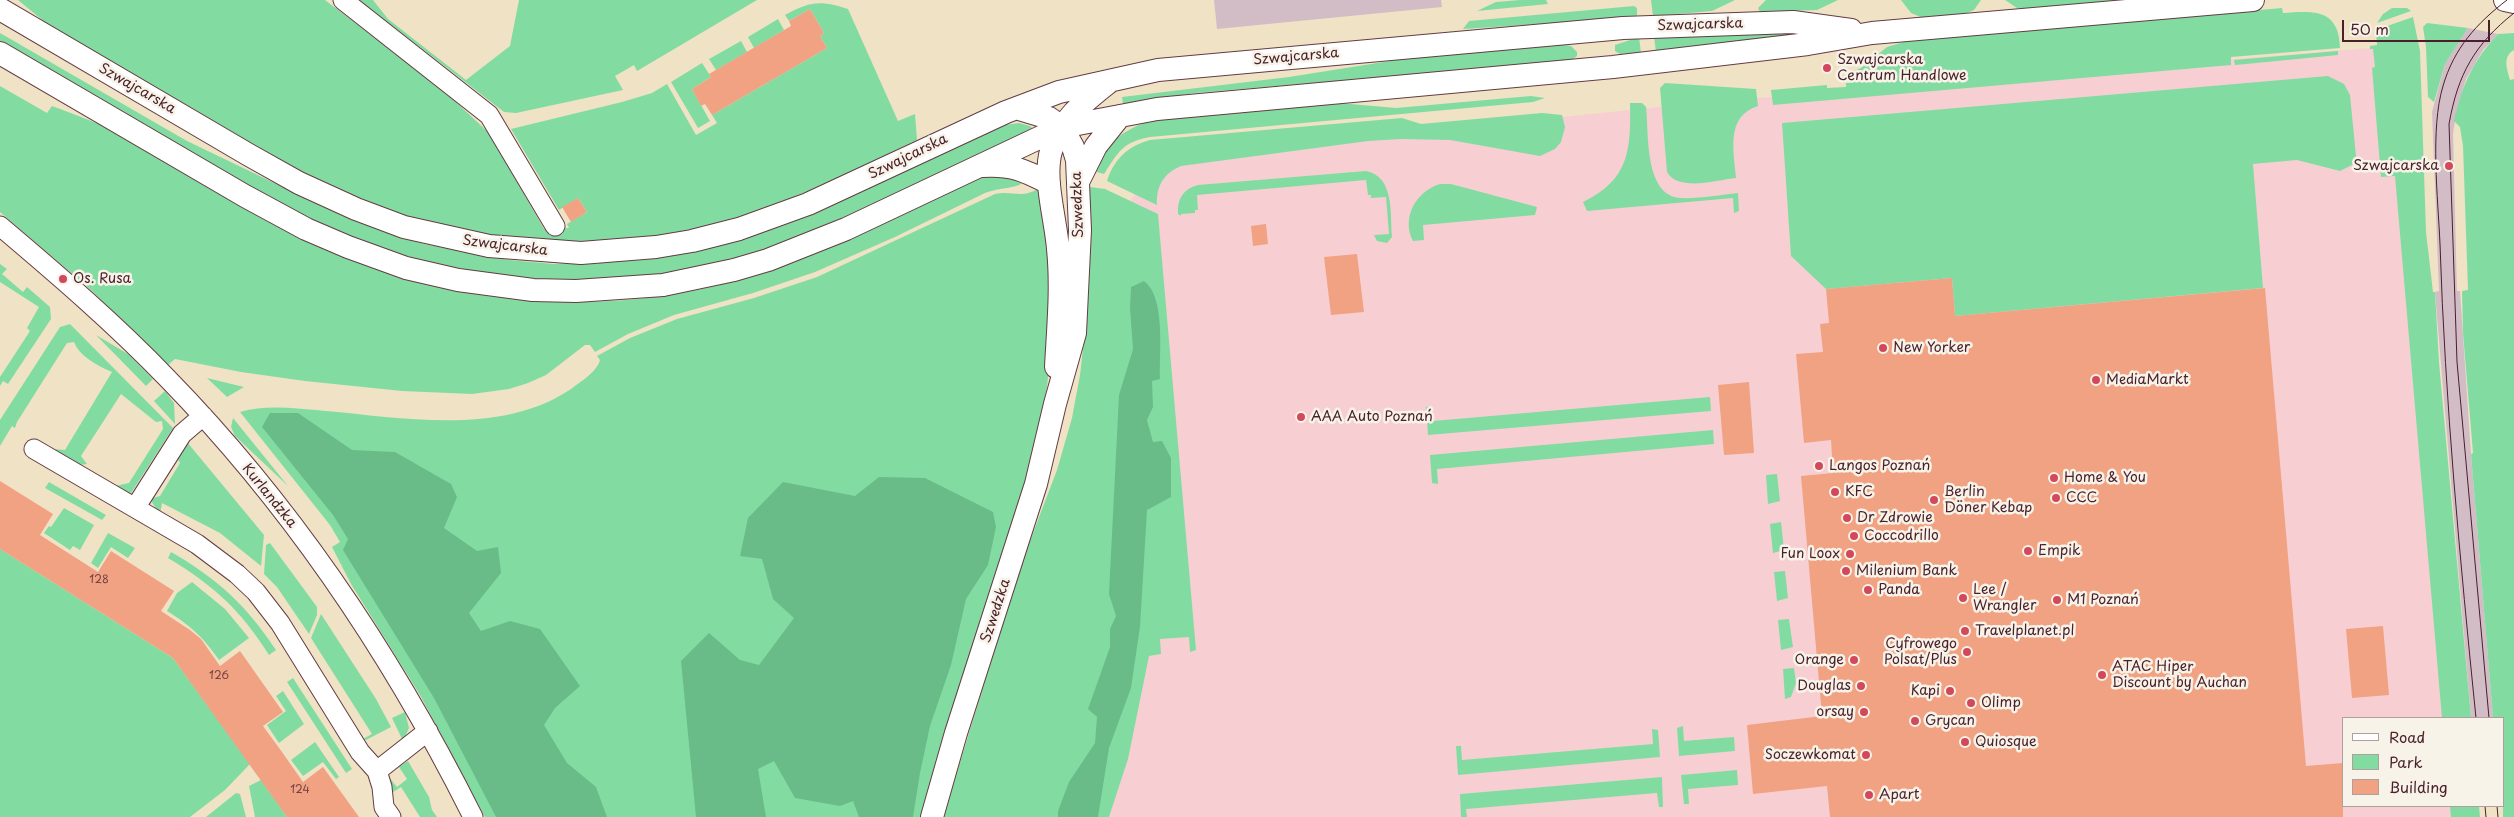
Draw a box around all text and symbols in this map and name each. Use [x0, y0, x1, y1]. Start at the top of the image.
scale bar [2344, 10, 2492, 42]
street label: Szwajcarska [1657, 15, 1743, 35]
text: 50 m [2350, 17, 2389, 40]
street label: Szwajcarska [1252, 45, 1340, 69]
place label: Szwajcarska Centrum Handlowe [1837, 52, 1966, 84]
street label: Szwajcarska [96, 60, 178, 118]
marker: Szwajcarska Centrum Handlowe [1821, 62, 1833, 74]
street label: Szwajcarska [866, 131, 950, 183]
place label: Szwajcarska [2353, 158, 2439, 174]
marker: Szwajcarska [2443, 160, 2455, 172]
street label: Szwedzka [1068, 171, 1088, 239]
street label: Szwajcarska [461, 232, 549, 260]
place label: Os. Rusa [73, 271, 131, 287]
marker: Os. Rusa [57, 273, 69, 285]
place label: New Yorker [1893, 340, 1970, 356]
marker: New Yorker [1877, 342, 1889, 354]
place label: MediaMarkt [2106, 372, 2189, 388]
marker: MediaMarkt [2090, 374, 2102, 386]
place label: AAA Auto Poznań [1311, 409, 1433, 425]
marker: AAA Auto Poznań [1295, 411, 1307, 423]
place label: Langos Poznań [1829, 458, 1930, 474]
marker: Langos Poznań [1813, 460, 1825, 472]
street label: Kurlandzka [238, 461, 300, 531]
place label: Home & You [2064, 470, 2146, 486]
marker: Home & You [2048, 472, 2060, 484]
place label: KFC [1845, 484, 1873, 500]
place label: Berlin Döner Kebap [1944, 484, 2032, 516]
marker: KFC [1829, 486, 1841, 498]
place label: CCC [2066, 490, 2097, 506]
marker: CCC [2050, 492, 2062, 504]
marker: Berlin Döner Kebap [1928, 494, 1940, 506]
place label: Dr Zdrowie [1857, 510, 1933, 526]
marker: Dr Zdrowie [1841, 512, 1853, 524]
place label: Coccodrillo [1864, 528, 1939, 544]
marker: Coccodrillo [1848, 530, 1860, 542]
place label: Empik [2038, 543, 2081, 559]
marker: Empik [2022, 545, 2034, 557]
place label: Fun Loox [1781, 546, 1840, 562]
marker: Fun Loox [1844, 548, 1856, 560]
place label: Milenium Bank [1856, 563, 1957, 579]
marker: Milenium Bank [1840, 565, 1852, 577]
house number: 128 [89, 573, 109, 587]
street label: Szwedzka [978, 577, 1014, 645]
place label: Panda [1878, 582, 1920, 598]
place label: Lee / Wrangler [1973, 582, 2037, 614]
marker: Panda [1862, 584, 1874, 596]
marker: Lee / Wrangler [1957, 592, 1969, 604]
place label: M1 Poznań [2067, 592, 2139, 608]
marker: M1 Poznań [2051, 594, 2063, 606]
place label: Travelplanet.pl [1975, 623, 2074, 639]
marker: Travelplanet.pl [1959, 625, 1971, 637]
place label: Cyfrowego Polsat/Plus [1884, 636, 1957, 669]
marker: Cyfrowego Polsat/Plus [1961, 646, 1973, 658]
place label: Orange [1794, 652, 1844, 668]
marker: Orange [1848, 654, 1860, 666]
place label: ATAC Hiper Discount by Auchan [2112, 659, 2247, 692]
house number: 126 [209, 669, 229, 683]
marker: ATAC Hiper Discount by Auchan [2096, 669, 2108, 681]
place label: Douglas [1797, 678, 1851, 694]
marker: Douglas [1855, 680, 1867, 692]
place label: Kapi [1910, 683, 1940, 699]
marker: Kapi [1944, 685, 1956, 697]
place label: Olimp [1981, 695, 2021, 711]
marker: Olimp [1965, 697, 1977, 709]
place label: orsay [1816, 704, 1854, 720]
marker: orsay [1858, 706, 1870, 718]
place label: Grycan [1925, 713, 1975, 729]
marker: Grycan [1909, 715, 1921, 727]
legend [2342, 717, 2504, 807]
text: Road [2389, 725, 2425, 748]
place label: Quiosque [1975, 734, 2037, 750]
marker: Quiosque [1959, 736, 1971, 748]
place label: Soczewkomat [1765, 747, 1856, 763]
marker: Soczewkomat [1860, 749, 1872, 761]
text: Park [2389, 750, 2423, 773]
text: Building [2389, 775, 2448, 798]
house number: 124 [290, 783, 310, 797]
place label: Apart [1879, 787, 1919, 803]
marker: Apart [1863, 789, 1875, 801]

